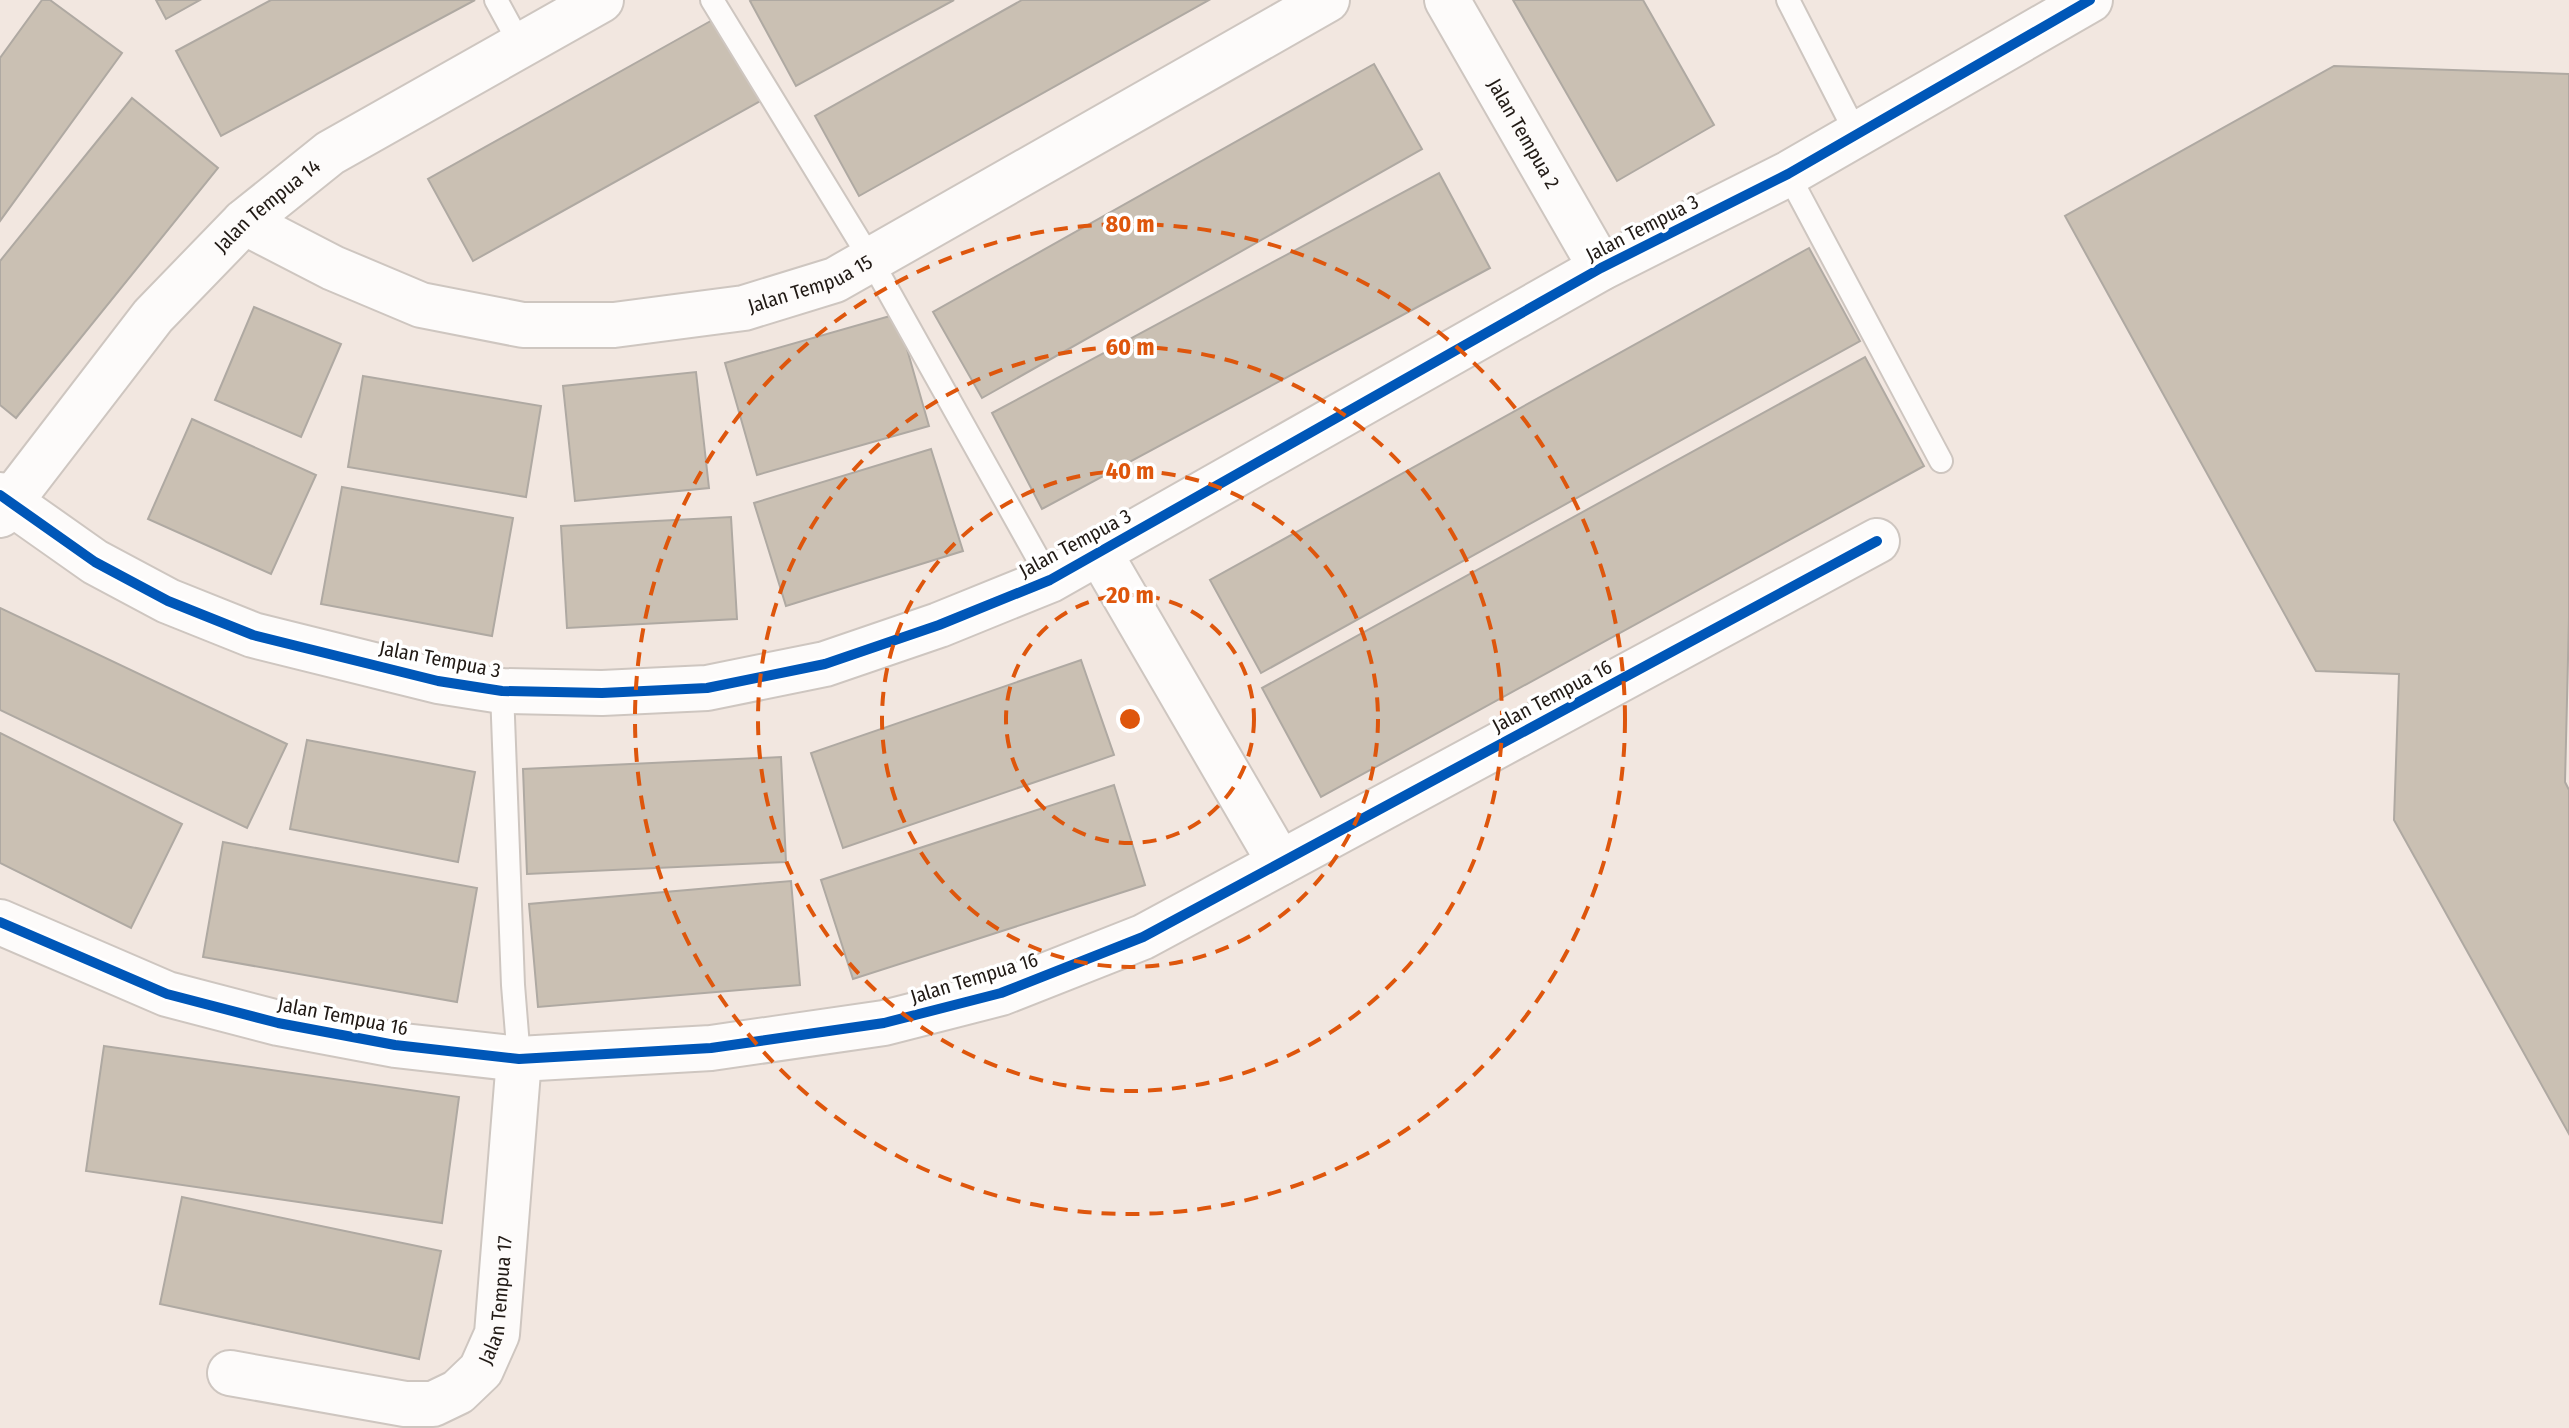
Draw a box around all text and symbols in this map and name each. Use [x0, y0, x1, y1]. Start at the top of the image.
street label: Jalan Tempua 2 [1483, 74, 1565, 193]
street label: Jalan Tempua 14 [209, 154, 325, 258]
street label: Jalan Tempua 3 [1582, 189, 1702, 267]
text: 80 m [1105, 210, 1155, 238]
street label: Jalan Tempua 15 [745, 249, 876, 318]
text: 60 m [1106, 333, 1154, 361]
text: 40 m [1106, 457, 1154, 485]
street label: Jalan Tempua 3 [1015, 503, 1135, 583]
text: 20 m [1105, 581, 1154, 609]
street label: Jalan Tempua 3 [377, 635, 503, 683]
street label: Jalan Tempua 16 [1488, 654, 1616, 738]
centre of rings [1116, 705, 1144, 733]
street label: Jalan Tempua 16 [907, 947, 1041, 1009]
street label: Jalan Tempua 16 [276, 992, 410, 1040]
street label: Jalan Tempua 17 [473, 1235, 517, 1368]

